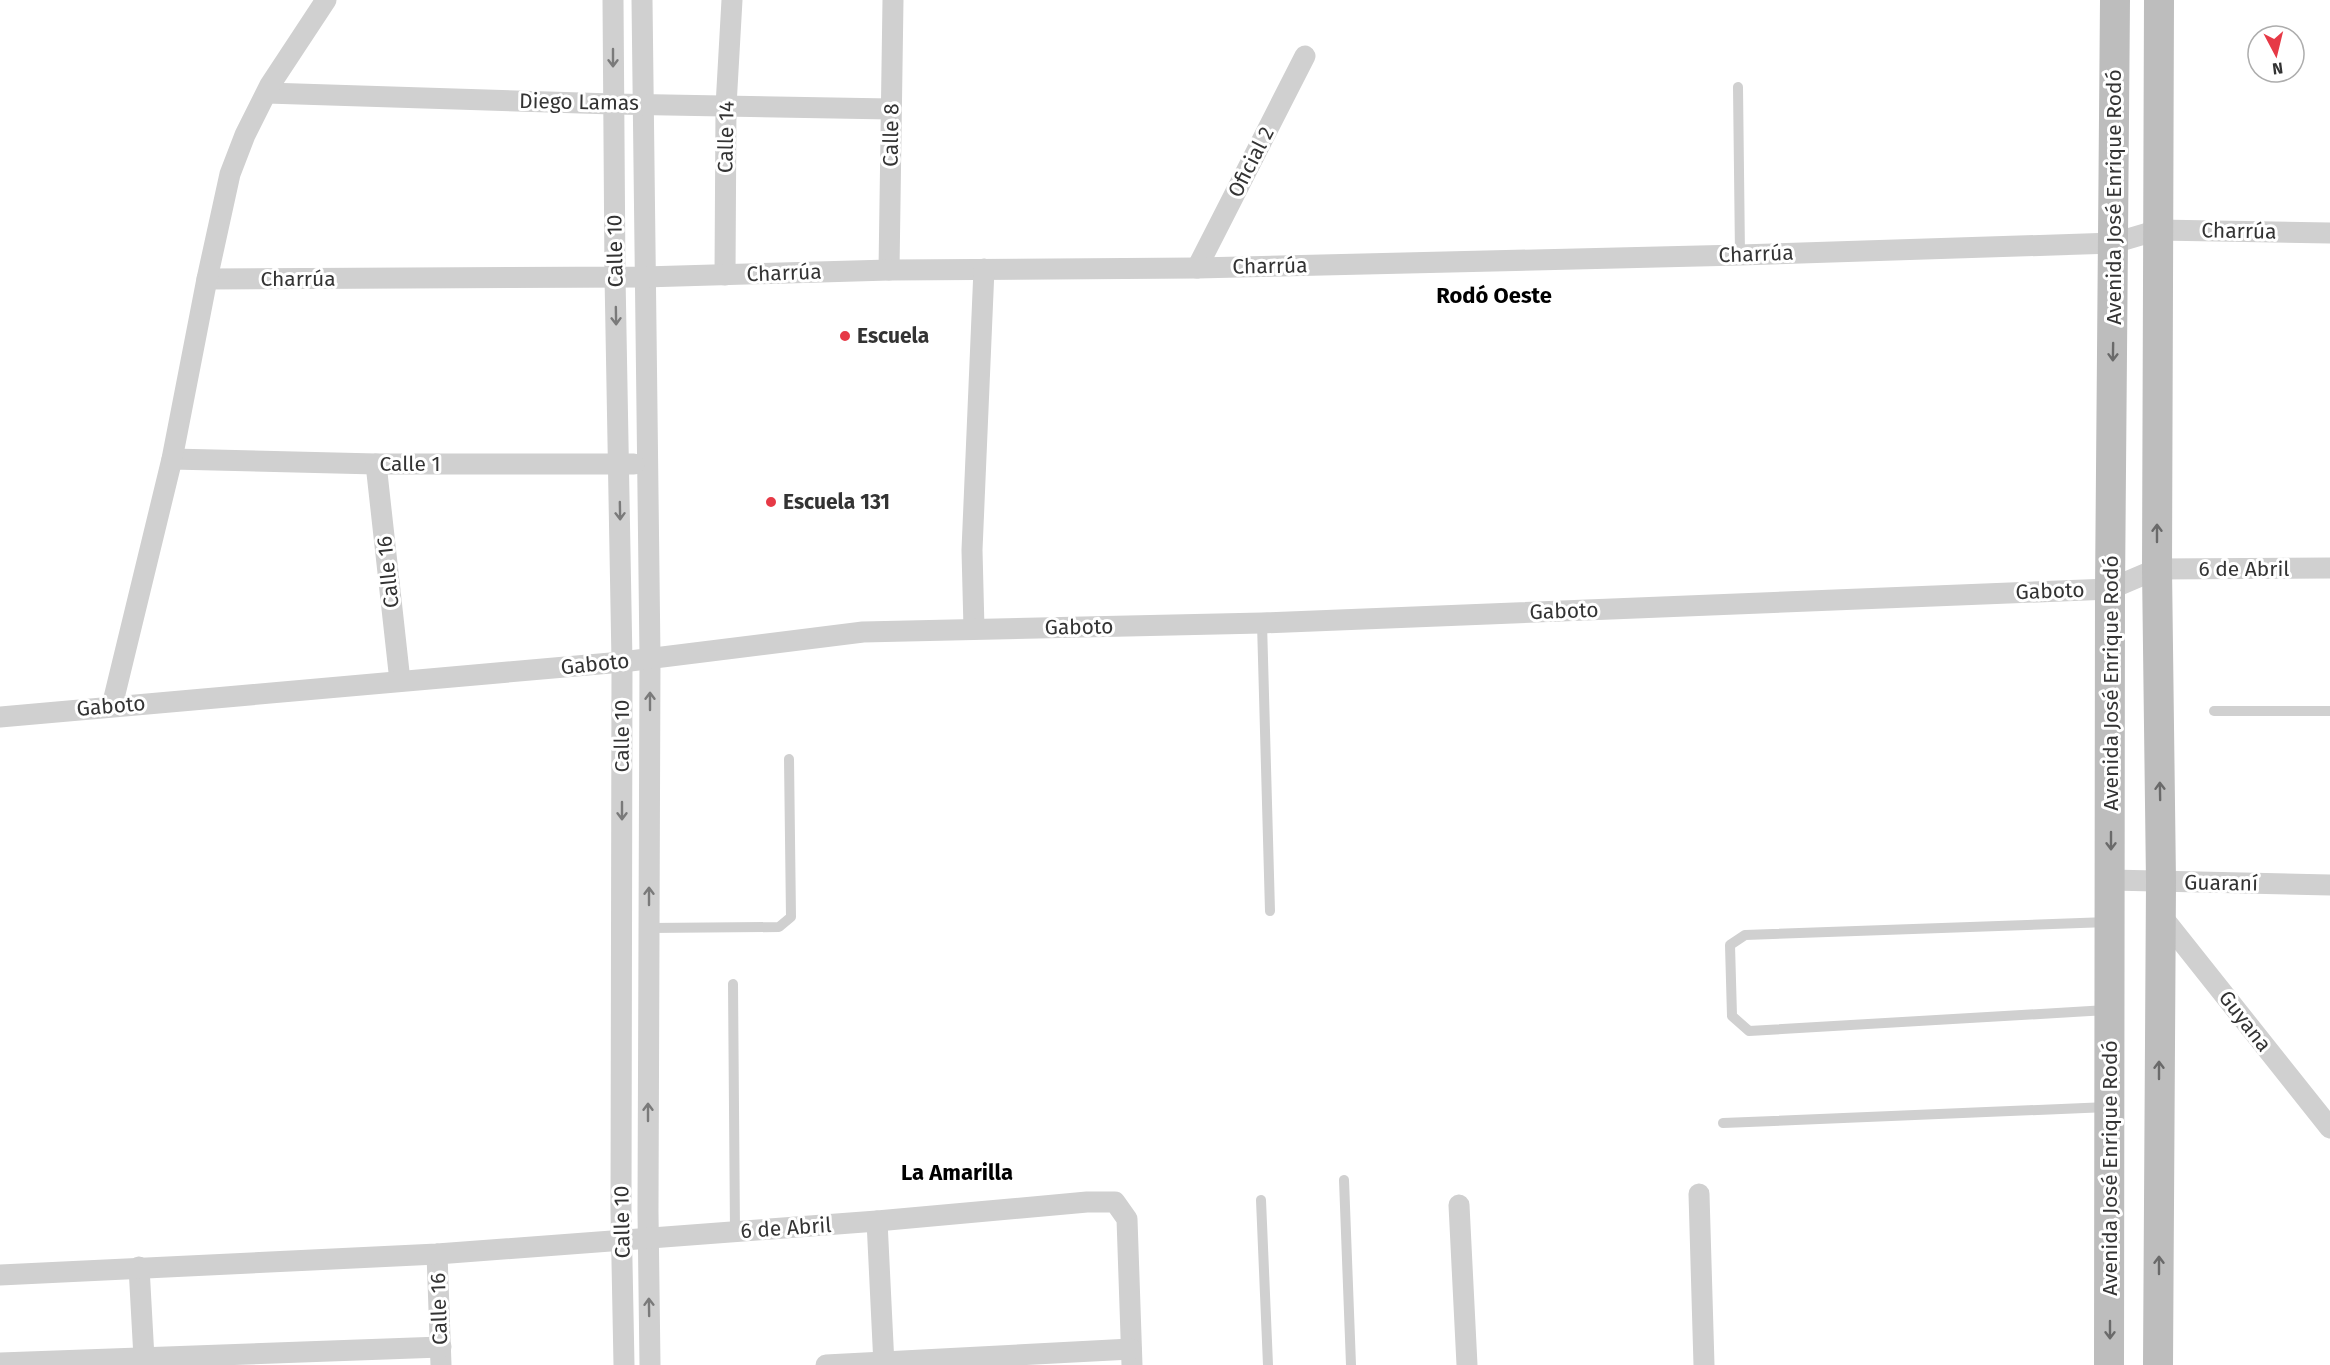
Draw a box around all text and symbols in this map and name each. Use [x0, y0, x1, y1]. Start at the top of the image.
north arrow [2246, 24, 2306, 84]
one-way arrow [607, 48, 619, 68]
text: N [2271, 58, 2284, 78]
street label: Avenida José Enrique Rodó [2101, 69, 2127, 325]
street label: Diego Lamas [519, 88, 639, 116]
street label: Calle 14 [712, 101, 740, 173]
street label: Calle 8 [877, 103, 905, 167]
street label: Oficial 2 [1222, 122, 1280, 202]
street label: Calle 10 [601, 214, 629, 288]
street label: Charrúa [2201, 217, 2277, 245]
street label: Charrúa [1718, 240, 1794, 268]
street label: Charrúa [1232, 252, 1308, 280]
street label: Charrúa [746, 259, 822, 287]
street label: Charrúa [260, 266, 336, 292]
district label: Rodó Oeste [1436, 282, 1552, 309]
one-way arrow [610, 306, 622, 326]
place label: Escuela [857, 323, 929, 349]
marker: Escuela [838, 329, 852, 343]
one-way arrow [2107, 342, 2118, 362]
street label: Calle 1 [379, 451, 441, 477]
place label: Escuela 131 [783, 489, 890, 515]
marker: Escuela 131 [764, 495, 778, 509]
one-way arrow [614, 501, 626, 521]
one-way arrow [2151, 523, 2163, 543]
street label: Calle 16 [371, 535, 405, 609]
street label: Avenida José Enrique Rodó [2098, 555, 2124, 811]
street label: 6 de Abril [2198, 556, 2290, 582]
street label: Gaboto [2015, 577, 2085, 605]
street label: Gaboto [1529, 597, 1599, 625]
street label: Gaboto [1044, 613, 1114, 641]
street label: Gaboto [559, 647, 631, 681]
street label: Gaboto [76, 690, 146, 722]
one-way arrow [644, 691, 656, 711]
street label: Calle 10 [609, 700, 635, 772]
one-way arrow [2154, 781, 2166, 801]
one-way arrow [616, 801, 628, 821]
one-way arrow [2105, 831, 2117, 851]
street label: Guaraní [2184, 869, 2258, 897]
one-way arrow [643, 886, 655, 906]
street label: Guyana [2213, 985, 2277, 1057]
street label: Avenida José Enrique Rodó [2097, 1040, 2123, 1296]
one-way arrow [2154, 1060, 2165, 1080]
one-way arrow [642, 1102, 654, 1122]
district label: La Amarilla [901, 1159, 1013, 1186]
street label: Calle 10 [608, 1185, 636, 1259]
street label: 6 de Abril [740, 1212, 832, 1244]
one-way arrow [2153, 1255, 2164, 1275]
street label: Calle 16 [425, 1272, 453, 1346]
one-way arrow [644, 1297, 655, 1317]
one-way arrow [2104, 1320, 2116, 1340]

